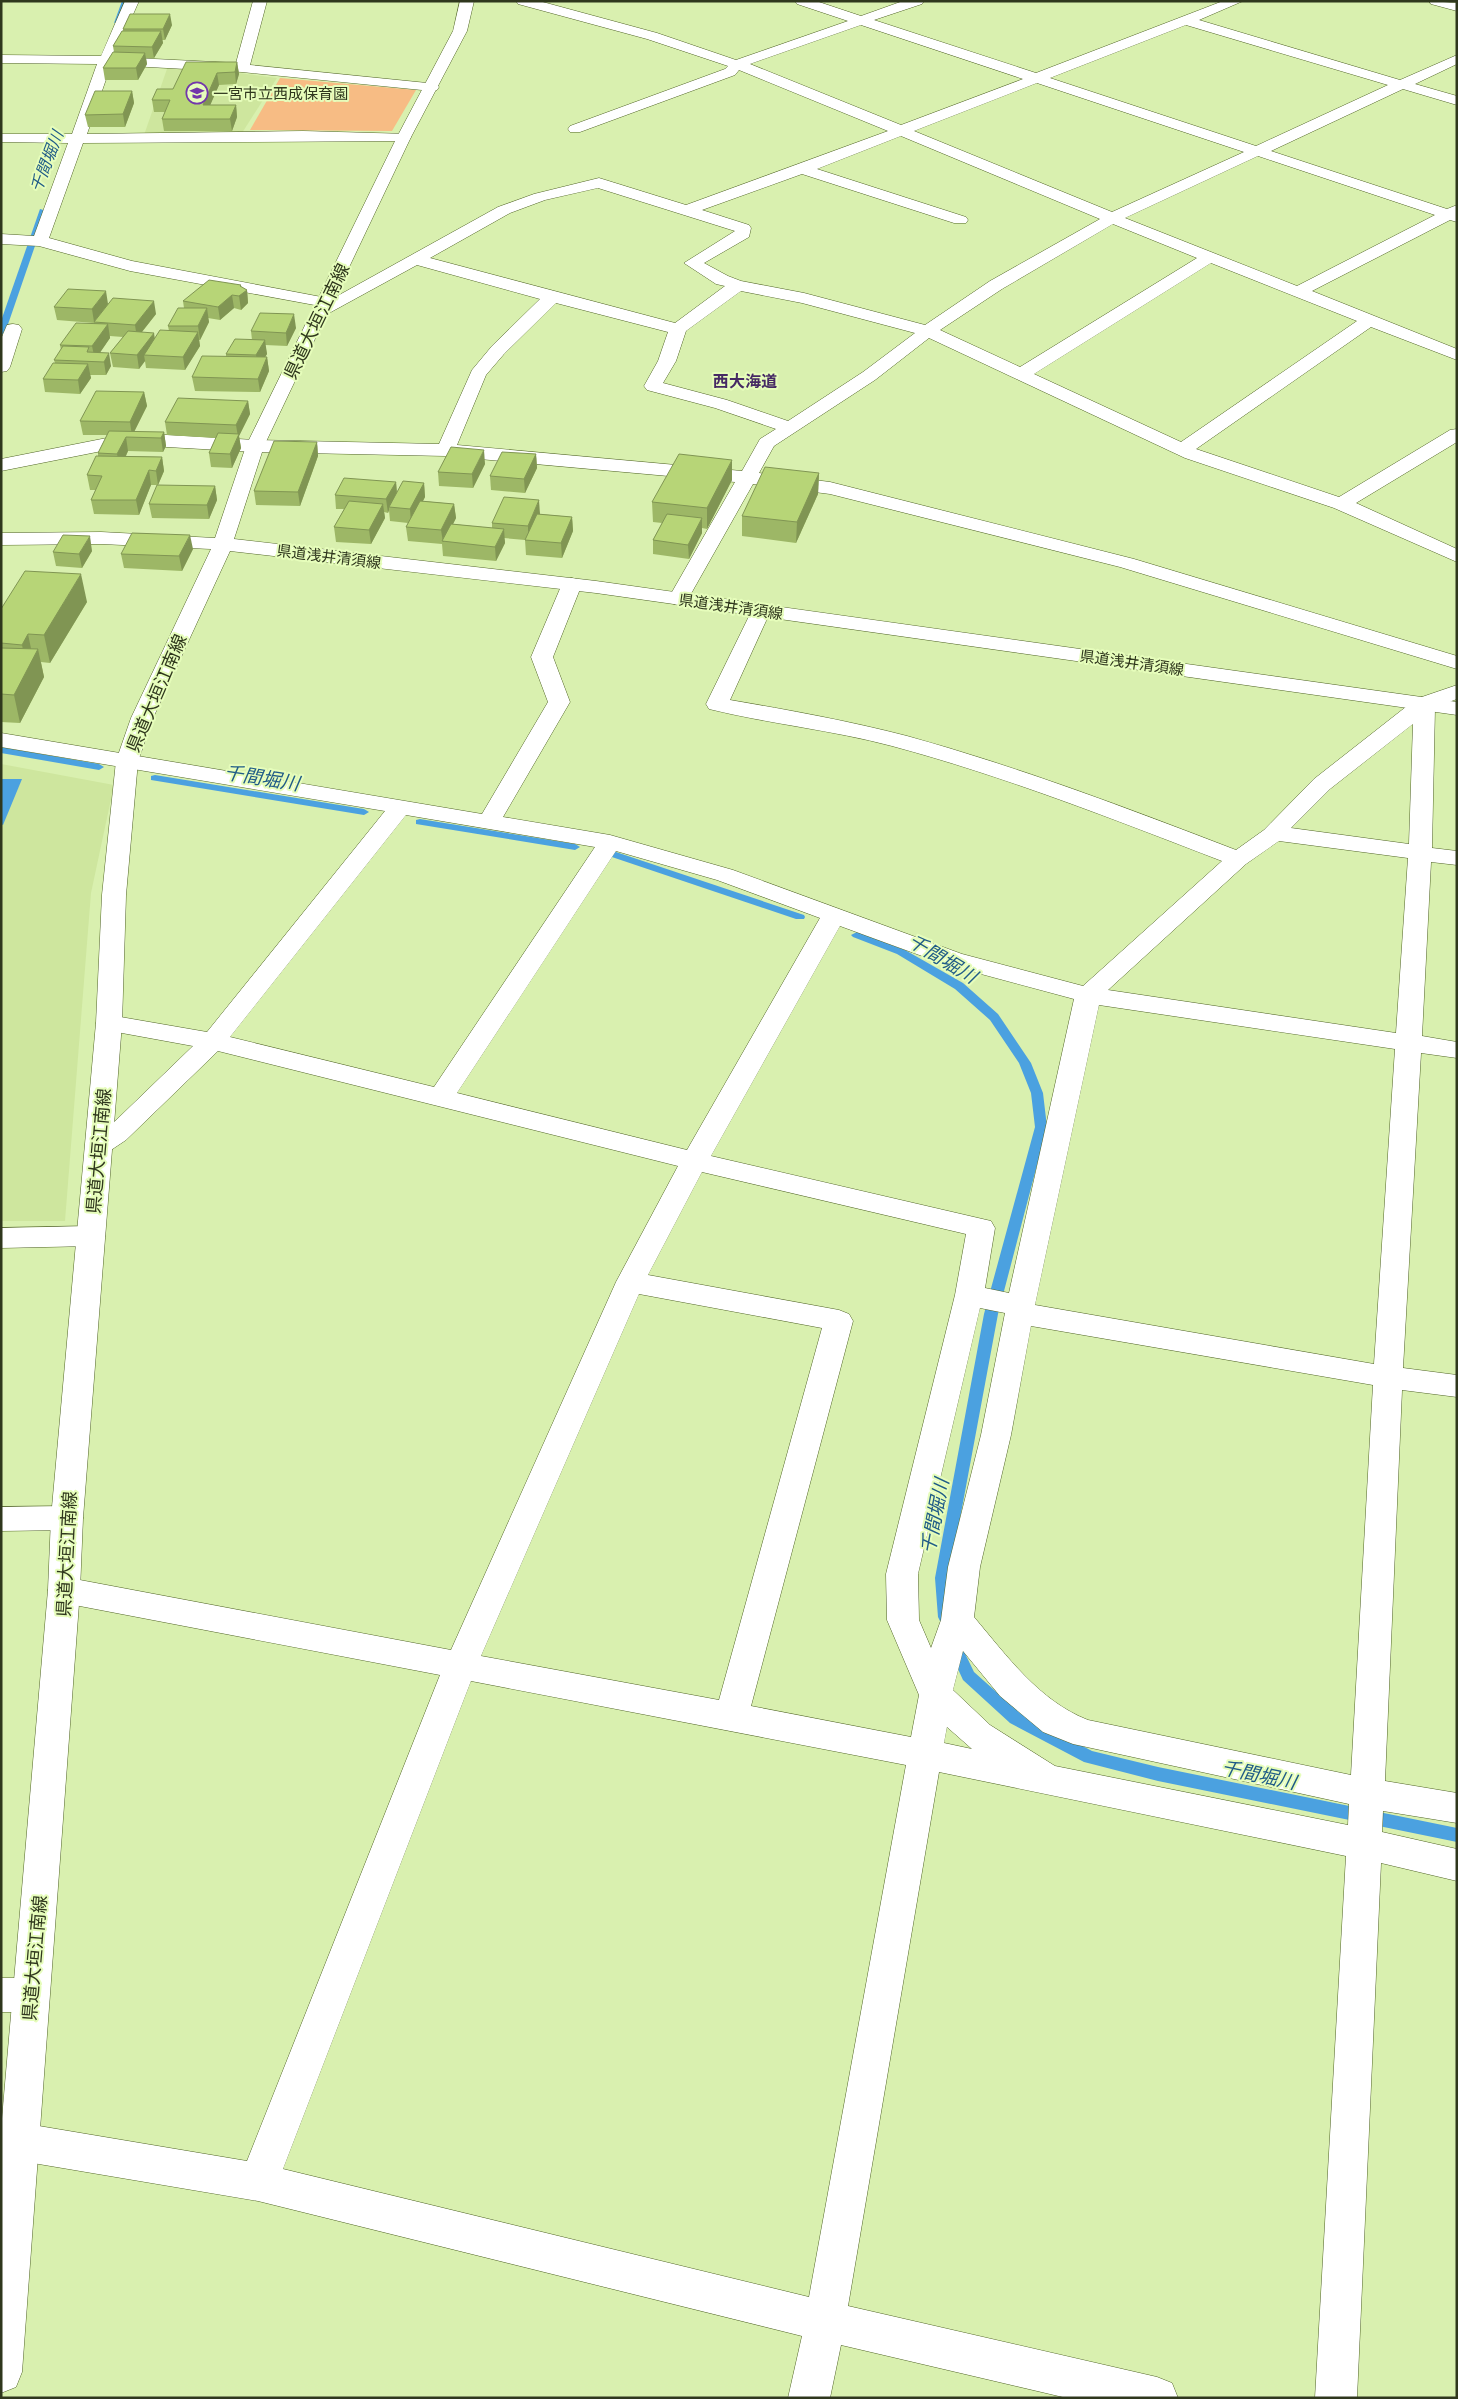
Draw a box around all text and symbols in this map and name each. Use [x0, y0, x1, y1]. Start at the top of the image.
school or university icon: 一宮市立西成保育園 [185, 81, 209, 105]
place label: 一宮市立西成保育園 [213, 84, 348, 102]
water label: 千間堀川 [26, 126, 67, 194]
street label: 県道大垣江南線 [278, 260, 354, 382]
district label: 西大海道 [713, 371, 777, 390]
street label: 県道浅井清須線 [276, 541, 382, 571]
street label: 県道浅井清須線 [678, 590, 784, 622]
street label: 県道大垣江南線 [121, 631, 191, 755]
street label: 県道浅井清須線 [1079, 646, 1185, 678]
water label: 千間堀川 [223, 760, 303, 795]
water label: 千間堀川 [904, 929, 983, 988]
street label: 県道大垣江南線 [82, 1087, 114, 1215]
water label: 千間堀川 [915, 1475, 953, 1556]
street label: 県道大垣江南線 [52, 1491, 80, 1617]
water label: 千間堀川 [1219, 1755, 1301, 1794]
street label: 県道大垣江南線 [18, 1894, 50, 2022]

